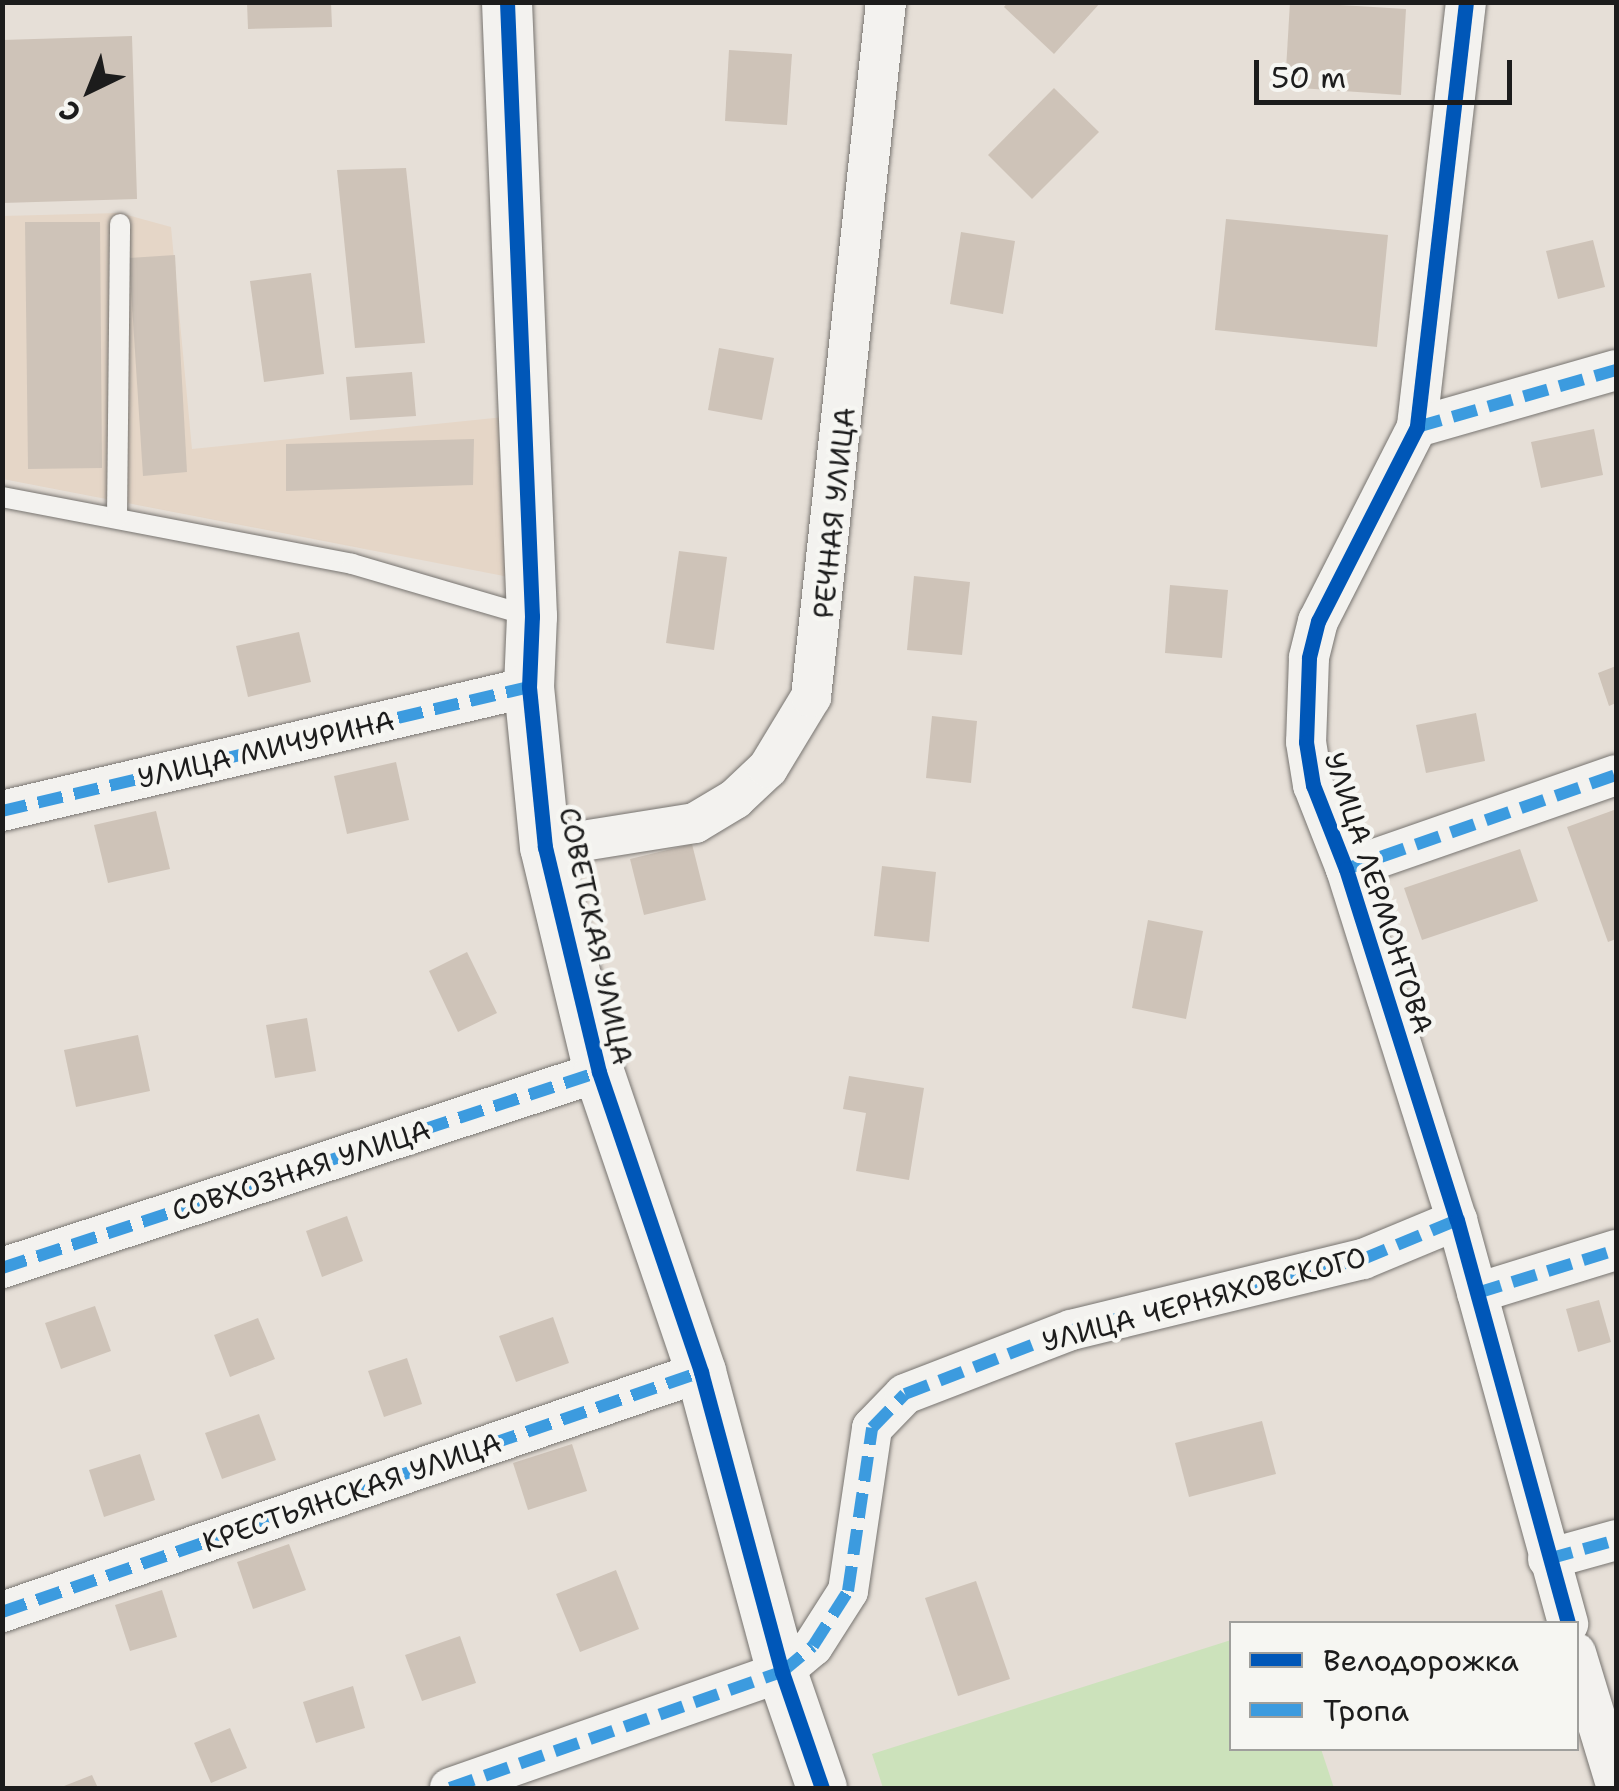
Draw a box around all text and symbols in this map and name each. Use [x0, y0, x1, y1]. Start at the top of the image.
north arrow [40, 40, 140, 140]
scale bar [1259, 40, 1516, 102]
text: 50 m [1271, 57, 1346, 98]
text: С [50, 92, 89, 132]
street label: РЕЧНАЯ УЛИЦА [806, 406, 862, 620]
street label: УЛИЦА МИЧУРИНА [134, 703, 398, 795]
street label: УЛИЦА ЛЕРМОНТОВА [1318, 748, 1440, 1038]
street label: СОВЕТСКАЯ УЛИЦА [552, 804, 640, 1068]
street label: СОВХОЗНАЯ УЛИЦА [167, 1112, 435, 1228]
street label: УЛИЦА ЧЕРНЯХОВСКОГО [1038, 1240, 1370, 1358]
street label: КРЕСТЬЯНСКАЯ УЛИЦА [198, 1425, 506, 1559]
legend [1229, 1621, 1579, 1751]
text: Велодорожка [1323, 1640, 1519, 1681]
text: Тропа [1323, 1690, 1409, 1731]

